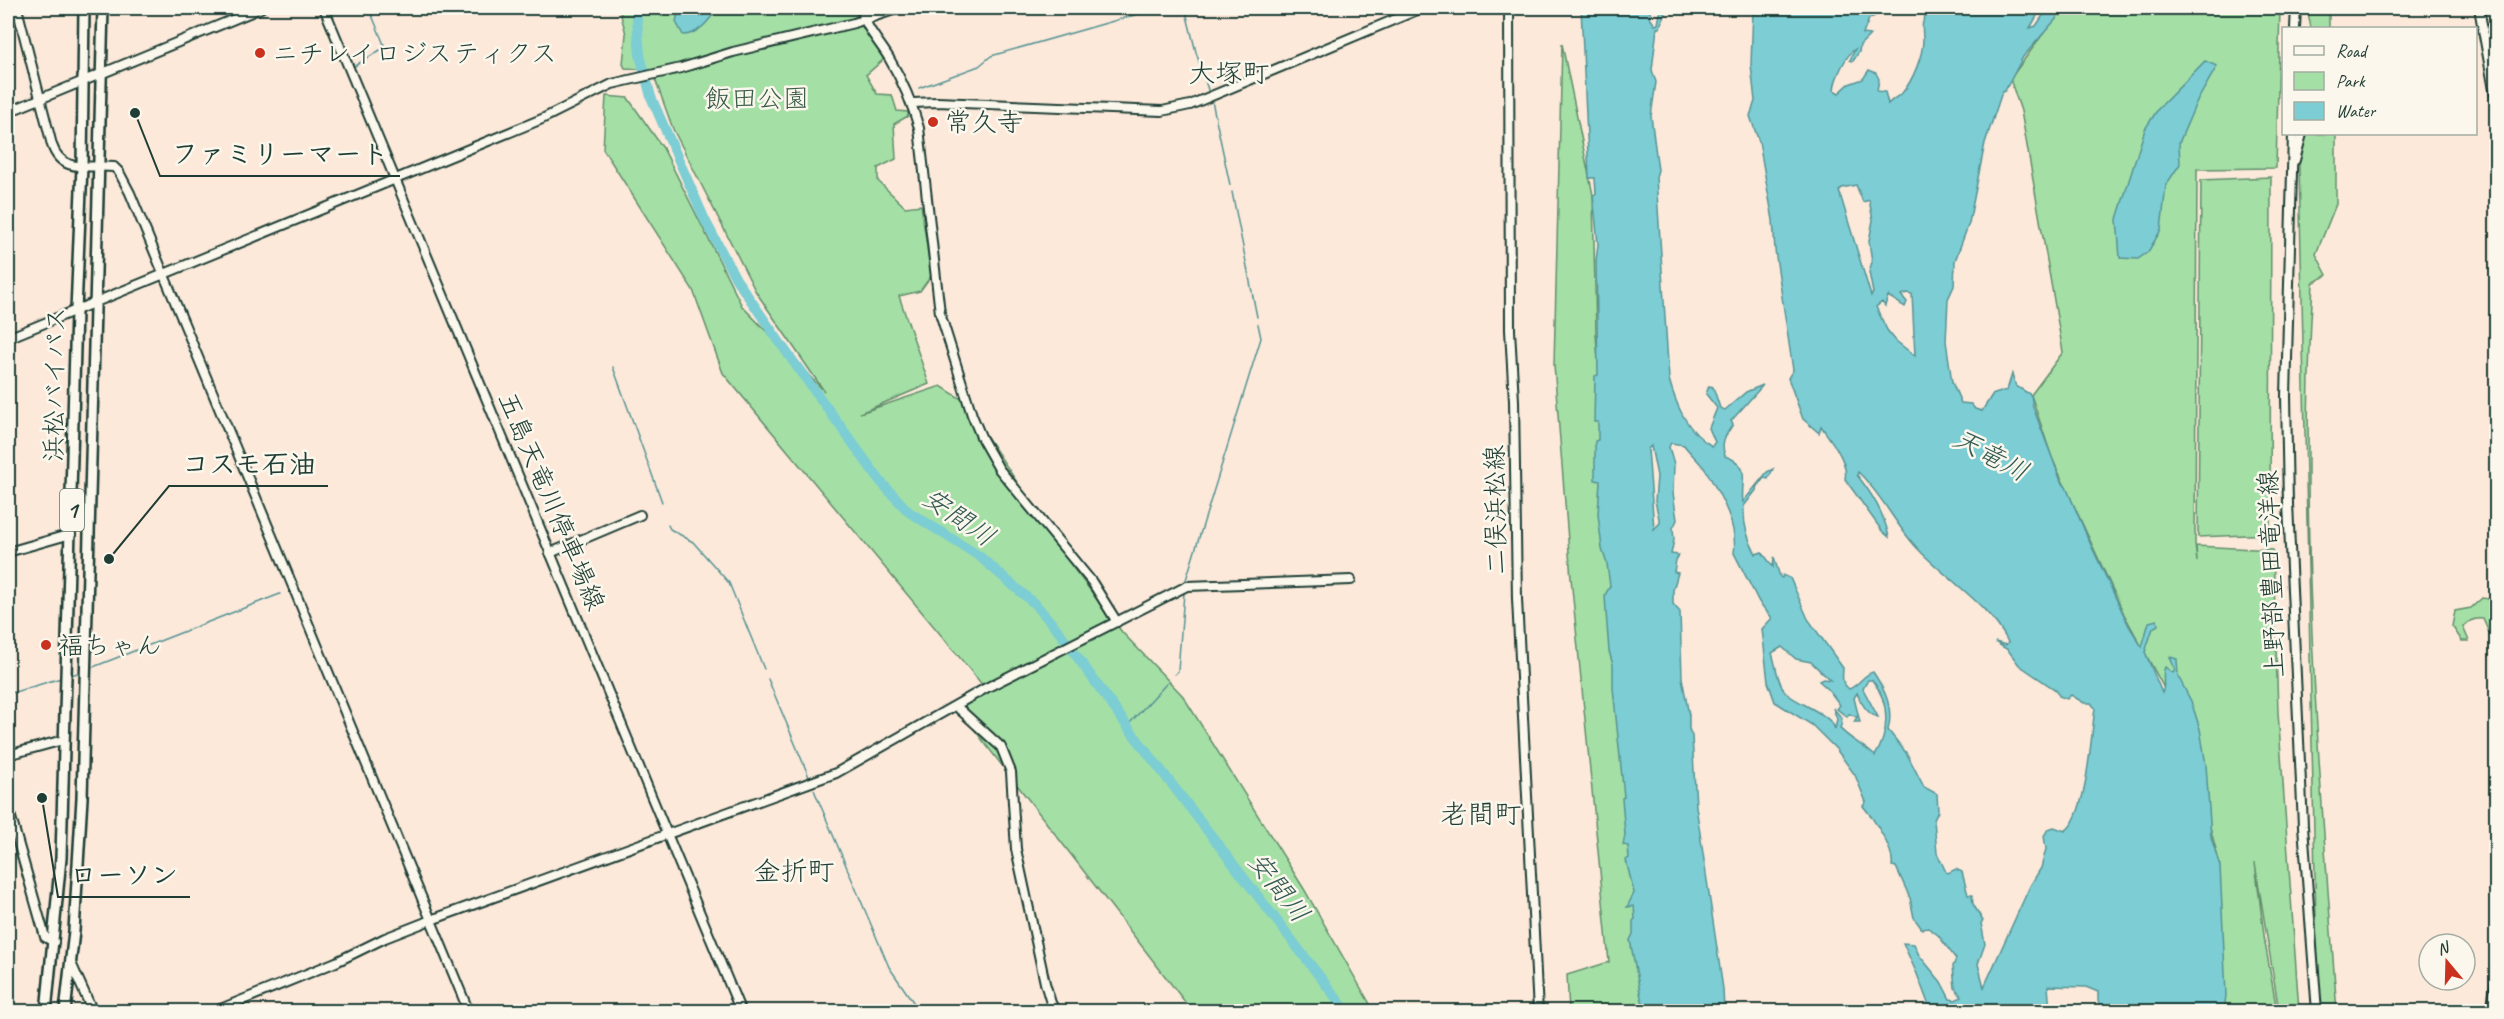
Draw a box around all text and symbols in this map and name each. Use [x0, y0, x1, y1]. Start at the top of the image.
legend [2282, 27, 2477, 135]
place label: ニチレイロジスティクス [272, 37, 557, 70]
text: Road [2336, 40, 2369, 62]
marker: ニチレイロジスティクス [253, 46, 267, 60]
district label: 大塚町 [1189, 56, 1270, 90]
text: Park [2336, 70, 2366, 92]
park label: 飯田公園 [705, 82, 809, 115]
text: Water [2336, 100, 2377, 122]
place label: 常久寺 [945, 106, 1023, 139]
marker: 常久寺 [926, 115, 940, 129]
callout: ファミリーマート [160, 131, 400, 176]
text: ファミリーマート [171, 137, 389, 171]
street label: 浜松バイパス [37, 306, 72, 462]
street label: 五島天竜川停車場線 [491, 387, 612, 615]
water label: 天竜川 [1947, 421, 2035, 489]
callout: コスモ石油 [169, 441, 328, 486]
street label: 二俣浜松線 [1478, 445, 1513, 575]
text: コスモ石油 [182, 447, 316, 481]
street label: 上野部豊田竜洋線 [2251, 469, 2292, 679]
water label: 安間川 [916, 480, 1002, 554]
road number: 1 [60, 489, 84, 531]
place label: 福ちゃん [58, 629, 162, 662]
marker: 福ちゃん [39, 638, 53, 652]
district label: 老間町 [1441, 797, 1522, 831]
water label: 安間川 [1241, 845, 1317, 929]
callout: ローソン [58, 852, 190, 897]
district label: 金折町 [754, 854, 835, 888]
text: ローソン [70, 858, 178, 892]
north arrow [2417, 932, 2477, 992]
text: N [2435, 937, 2453, 960]

